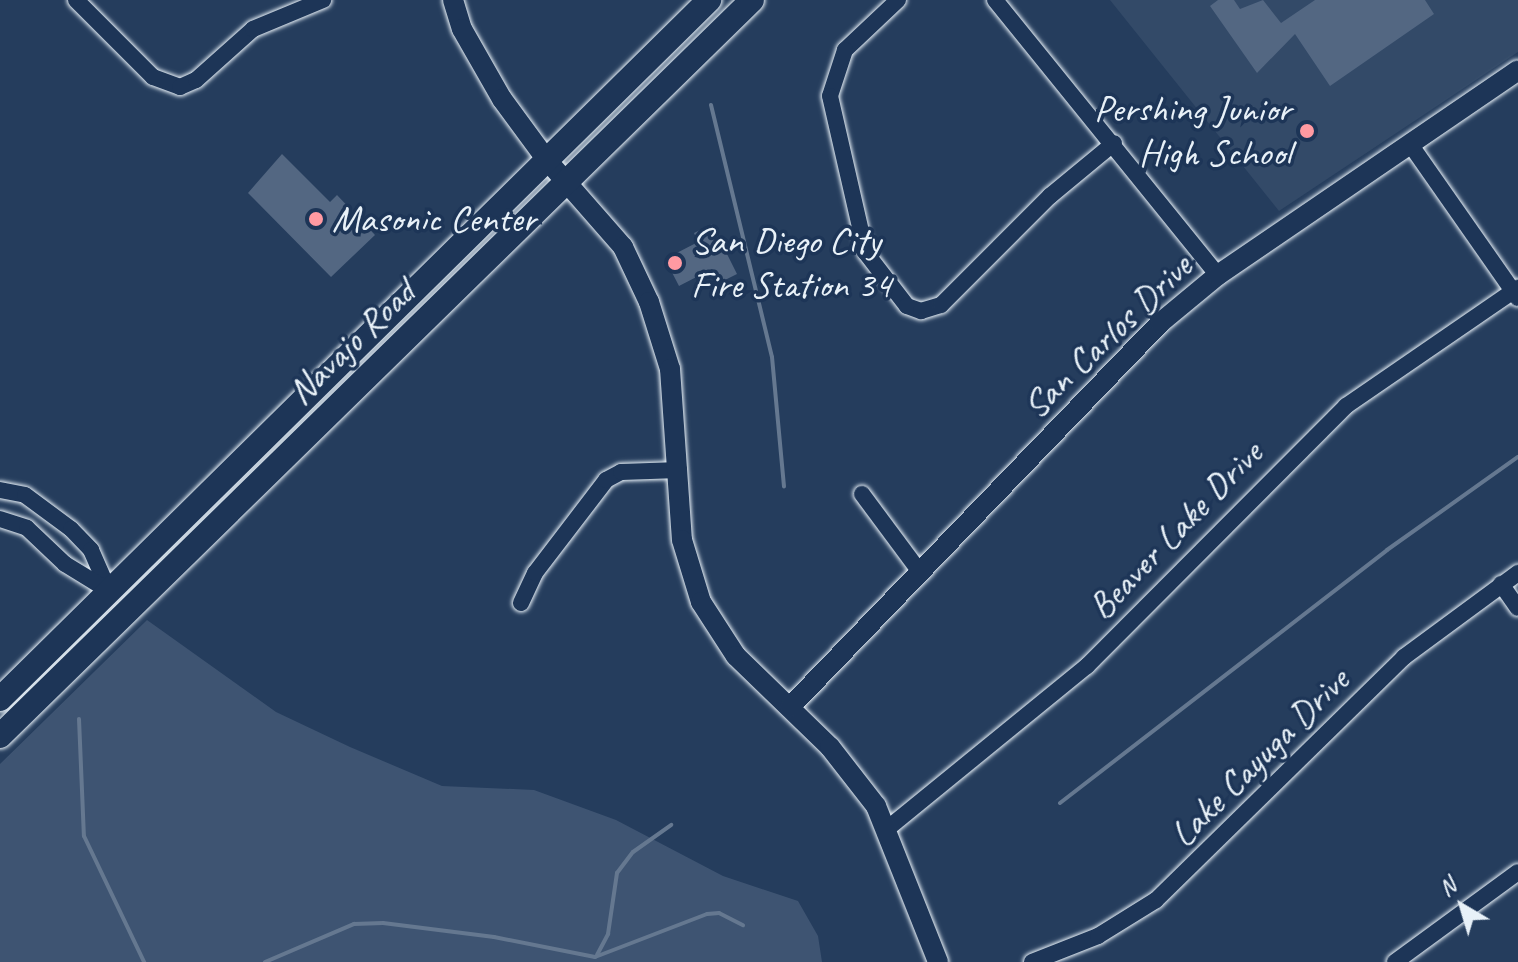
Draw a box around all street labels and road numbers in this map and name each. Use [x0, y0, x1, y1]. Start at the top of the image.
street label: San Carlos Drive [1012, 243, 1202, 429]
street label: Navajo Road [277, 270, 425, 414]
street label: Beaver Lake Drive [1078, 431, 1272, 629]
street label: Lake Cayuga Drive [1160, 658, 1358, 856]

